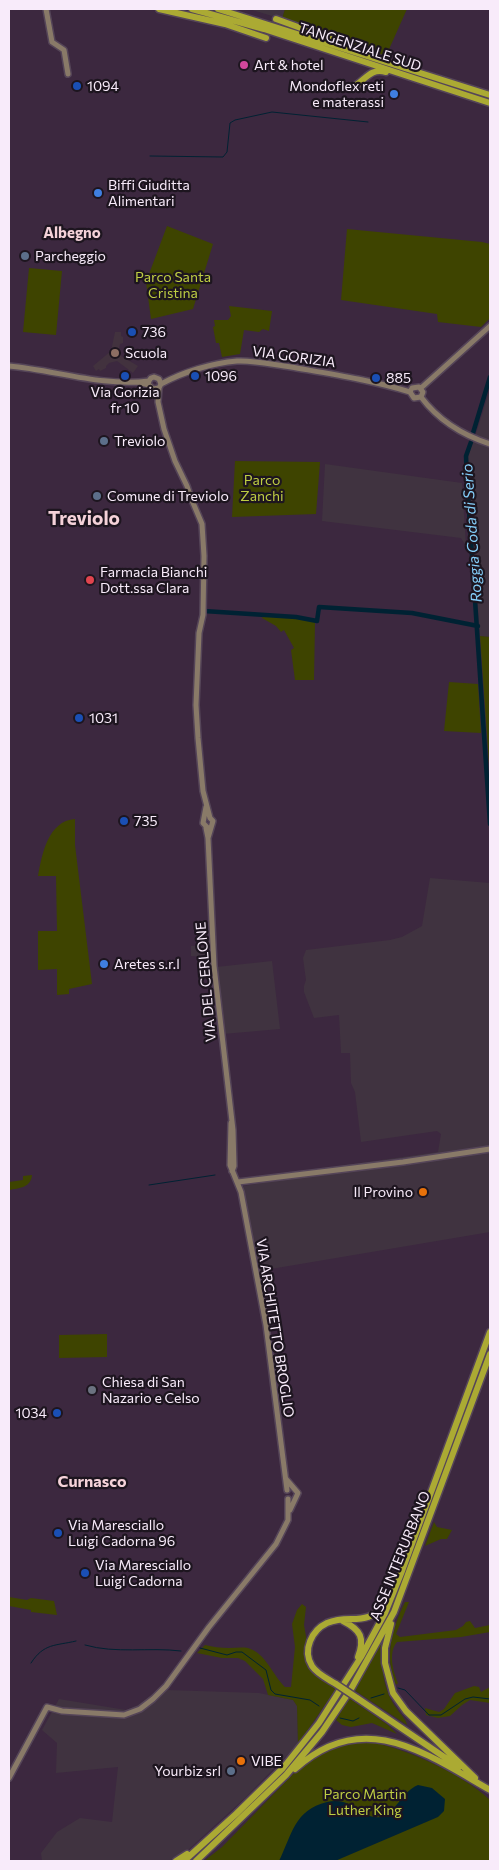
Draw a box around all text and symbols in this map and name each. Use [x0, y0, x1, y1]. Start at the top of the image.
street label: TANGENZIALE SUD [297, 19, 423, 75]
place label: Art & hotel [254, 57, 323, 73]
marker: Art & hotel [238, 59, 250, 71]
place label: 1094 [87, 78, 119, 94]
place label: Mondoflex reti e materassi [289, 78, 384, 110]
marker: 1094 [71, 80, 83, 92]
marker: Mondoflex reti e materassi [388, 88, 400, 100]
place label: Biffi Giuditta Alimentari [108, 177, 190, 210]
marker: Biffi Giuditta Alimentari [92, 187, 104, 199]
district label: Albegno [43, 224, 101, 242]
place label: Parcheggio [35, 248, 106, 264]
marker: Parcheggio [19, 250, 31, 262]
park label: Parco Santa Cristina [135, 269, 211, 302]
place label: 736 [142, 324, 166, 340]
marker: 736 [126, 326, 138, 338]
street label: VIA GORIZIA [251, 343, 337, 371]
place label: Scuola [125, 345, 167, 361]
marker: Scuola [109, 347, 121, 359]
place label: 1096 [205, 368, 237, 384]
marker: Via Gorizia fr 10 [119, 370, 131, 382]
marker: 1096 [189, 370, 201, 382]
place label: 885 [386, 370, 411, 386]
marker: 885 [370, 372, 382, 384]
place label: Via Gorizia fr 10 [91, 384, 159, 417]
place label: Treviolo [114, 433, 165, 449]
marker: Treviolo [98, 435, 110, 447]
water label: Roggia Coda di Serio [458, 463, 486, 603]
park label: Parco Zanchi [240, 472, 284, 504]
place label: Comune di Treviolo [107, 488, 229, 504]
marker: Comune di Treviolo [91, 490, 103, 502]
district label: Treviolo [48, 508, 120, 530]
place label: Farmacia Bianchi Dott.ssa Clara [100, 564, 207, 596]
marker: Farmacia Bianchi Dott.ssa Clara [84, 574, 96, 586]
place label: 1031 [89, 710, 118, 726]
marker: 1031 [73, 712, 85, 724]
place label: 735 [134, 813, 157, 829]
marker: 735 [118, 815, 130, 827]
street label: VIA DEL CERLONE [192, 921, 220, 1043]
place label: Aretes s.r.l [114, 956, 180, 972]
marker: Aretes s.r.l [98, 958, 110, 970]
place label: Il Provino [353, 1184, 413, 1200]
marker: Il Provino [417, 1186, 429, 1198]
street label: VIA ARCHITETTO BROGLIO [253, 1237, 297, 1419]
place label: Chiesa di San Nazario e Celso [102, 1374, 200, 1406]
marker: Chiesa di San Nazario e Celso [86, 1384, 98, 1396]
place label: 1034 [16, 1405, 47, 1421]
marker: 1034 [51, 1407, 63, 1419]
district label: Curnasco [57, 1472, 127, 1492]
street label: ASSE INTERURBANO [366, 1489, 434, 1623]
place label: Via Maresciallo Luigi Cadorna 96 [68, 1517, 175, 1550]
marker: Via Maresciallo Luigi Cadorna 96 [52, 1527, 64, 1539]
place label: Via Maresciallo Luigi Cadorna [95, 1557, 191, 1590]
marker: Via Maresciallo Luigi Cadorna [79, 1567, 91, 1579]
place label: VIBE [251, 1753, 282, 1769]
marker: VIBE [235, 1755, 247, 1767]
place label: Yourbiz srl [154, 1763, 221, 1779]
marker: Yourbiz srl [225, 1765, 237, 1777]
park label: Parco Martin Luther King [324, 1786, 406, 1818]

